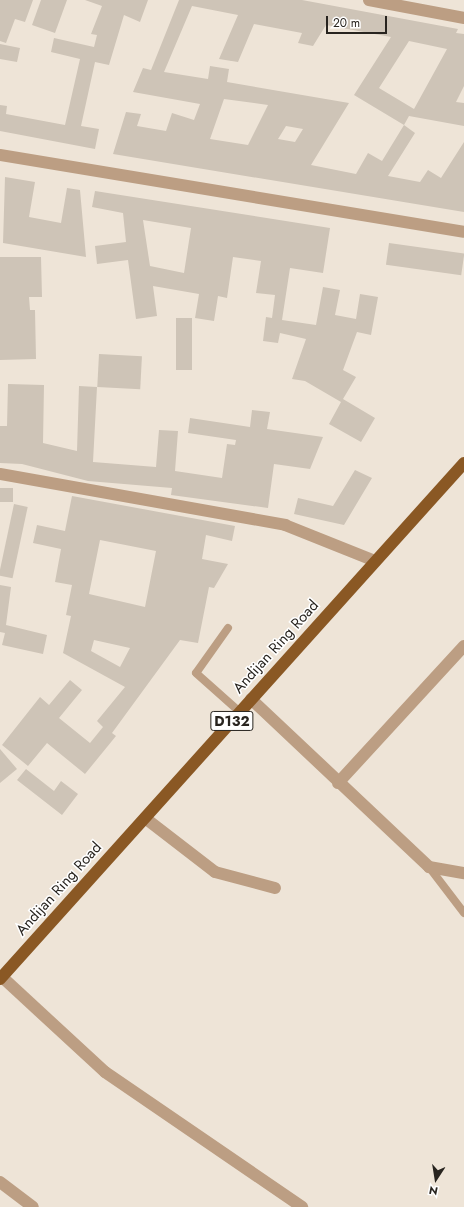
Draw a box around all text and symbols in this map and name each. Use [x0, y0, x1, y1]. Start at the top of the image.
scale bar [328, 8, 389, 34]
text: 20 m [333, 14, 360, 32]
street label: Andijan Ring Road [229, 597, 323, 697]
road number: D132 [210, 709, 254, 733]
street label: Andijan Ring Road [12, 839, 106, 939]
north arrow [416, 1159, 456, 1199]
text: N [428, 1182, 439, 1199]

